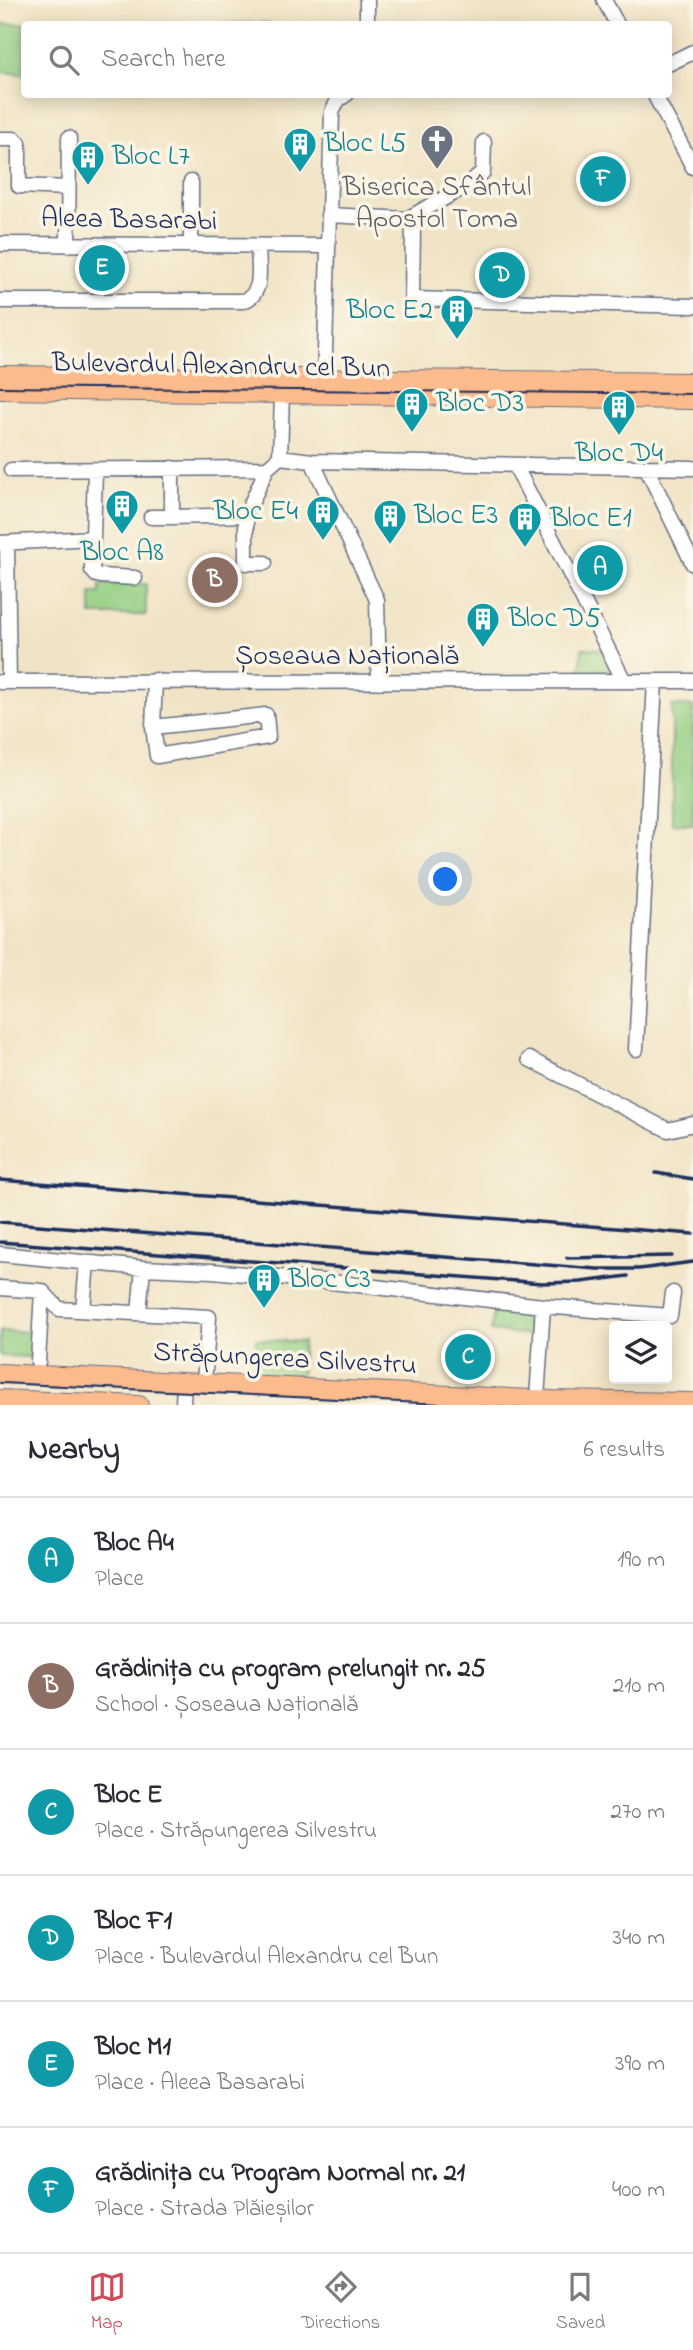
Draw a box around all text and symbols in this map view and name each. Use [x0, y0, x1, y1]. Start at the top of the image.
search box [21, 21, 672, 98]
icon: search [45, 41, 83, 79]
text: Search here [101, 41, 226, 79]
church icon: Biserica Sfântul Apostol Toma [418, 122, 456, 171]
place label: Bloc L5 [323, 124, 406, 165]
building icon: Bloc L5 [281, 125, 319, 174]
place label: Bloc L7 [111, 137, 190, 178]
building icon: Bloc L7 [69, 138, 107, 187]
pin: F [580, 153, 626, 205]
place label: Biserica Sfântul Apostol Toma [342, 168, 531, 241]
street label: Aleea Basarabi [41, 199, 217, 243]
pin: E [79, 242, 125, 294]
pin: D [479, 249, 525, 301]
place label: Bloc E2 [345, 291, 433, 332]
building icon: Bloc E2 [438, 292, 476, 341]
street label: Bulevardul Alexandru cel Bun [50, 344, 391, 390]
place label: Bloc D3 [435, 384, 524, 425]
building icon: Bloc D3 [393, 385, 431, 434]
building icon: Bloc D4 [600, 388, 638, 437]
place label: Bloc D4 [574, 434, 663, 475]
building icon: Bloc A8 [103, 487, 141, 536]
place label: Bloc E4 [213, 492, 298, 533]
building icon: Bloc E4 [304, 493, 342, 542]
place label: Bloc E3 [413, 496, 498, 537]
building icon: Bloc E3 [371, 497, 409, 546]
place label: Bloc E1 [549, 499, 632, 540]
building icon: Bloc E1 [506, 500, 544, 549]
place label: Bloc A8 [79, 533, 164, 574]
pin: A [577, 542, 623, 594]
pin: B [192, 554, 238, 606]
place label: Bloc D5 [507, 599, 600, 640]
building icon: Bloc D5 [464, 600, 502, 649]
street label: Șoseaua Națională [235, 637, 459, 678]
your location [428, 862, 462, 896]
place label: Bloc C3 [287, 1260, 371, 1301]
building icon: Bloc C3 [245, 1261, 283, 1310]
map controls [609, 1321, 672, 1384]
button: layers [609, 1321, 672, 1384]
pin: C [445, 1331, 491, 1383]
street label: Străpungerea Silvestru [152, 1333, 418, 1387]
text: Nearby [28, 1429, 120, 1473]
text: 6 results [584, 1434, 665, 1467]
text: Bloc A4 [95, 1525, 174, 1563]
text: A [44, 1544, 58, 1577]
text: 190 m [617, 1544, 665, 1577]
text: Place [95, 1563, 144, 1596]
text: Grădinița cu program prelungit nr. 25 [95, 1651, 486, 1689]
text: B [43, 1670, 59, 1703]
text: 210 m [613, 1670, 665, 1703]
text: School · Șoseaua Națională [95, 1689, 358, 1722]
text: Bloc E [95, 1777, 163, 1815]
text: C [45, 1796, 57, 1829]
text: 270 m [611, 1796, 665, 1829]
text: Place · Străpungerea Silvestru [95, 1815, 377, 1848]
text: Bloc F1 [95, 1903, 172, 1941]
text: D [43, 1922, 59, 1955]
text: 340 m [612, 1922, 665, 1955]
text: Place · Bulevardul Alexandru cel Bun [95, 1941, 438, 1974]
text: Bloc M1 [95, 2029, 171, 2067]
text: E [44, 2048, 58, 2081]
text: 390 m [615, 2048, 665, 2081]
text: Place · Aleea Basarabi [95, 2067, 305, 2100]
text: Grădinița cu Program Normal nr. 21 [95, 2155, 465, 2193]
text: F [44, 2174, 58, 2207]
text: 400 m [612, 2174, 665, 2207]
text: Place · Strada Plăieșilor [95, 2193, 314, 2226]
tab: Map [88, 2268, 126, 2337]
tab: Directions [301, 2268, 380, 2337]
tab: Saved [556, 2268, 605, 2337]

